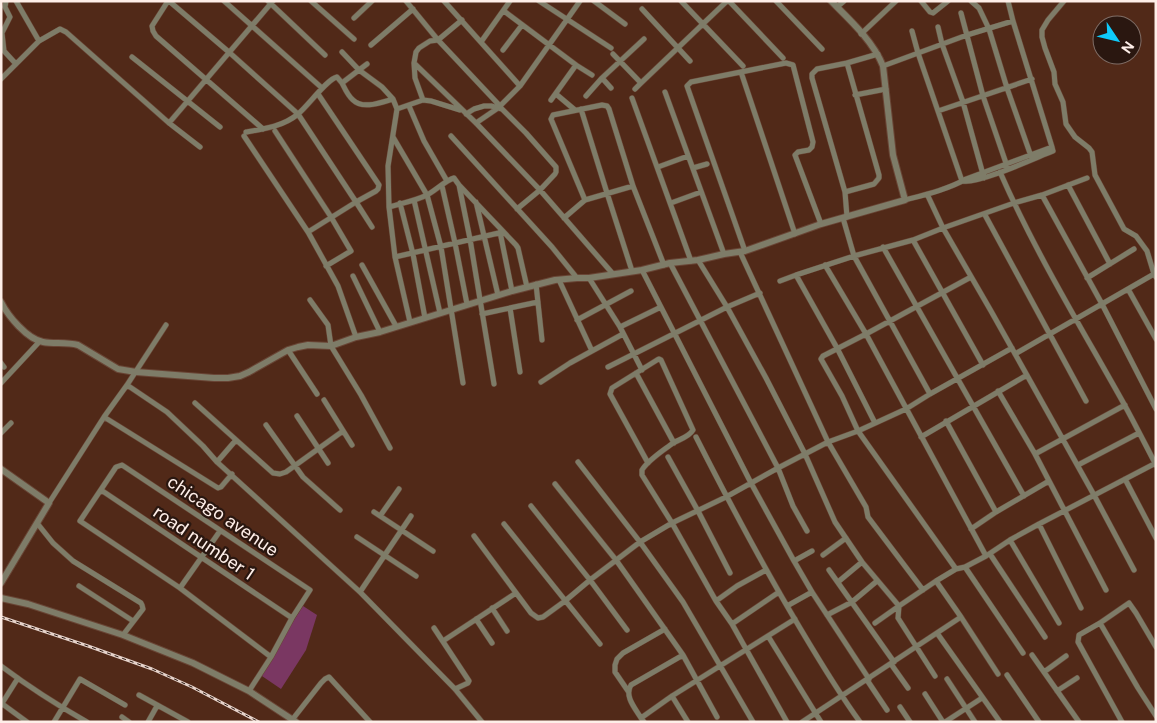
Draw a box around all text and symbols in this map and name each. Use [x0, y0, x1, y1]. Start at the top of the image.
north arrow [1092, 15, 1142, 65]
text: N [1118, 38, 1137, 57]
street label: chicago avenue [164, 471, 283, 560]
street label: road number 1 [149, 501, 259, 584]

